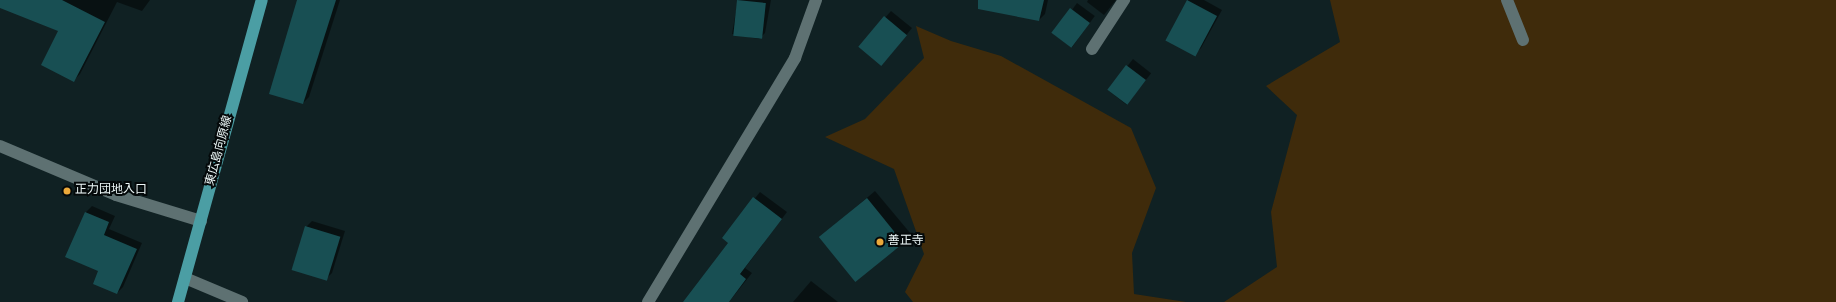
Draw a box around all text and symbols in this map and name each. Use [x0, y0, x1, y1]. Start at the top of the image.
street label: 東広島向原線 [204, 114, 236, 188]
place label: 正力団地入口 [75, 184, 147, 198]
marker: 正力団地入口 [62, 186, 72, 196]
place label: 善正寺 [888, 235, 924, 249]
marker: 善正寺 [875, 237, 885, 247]

